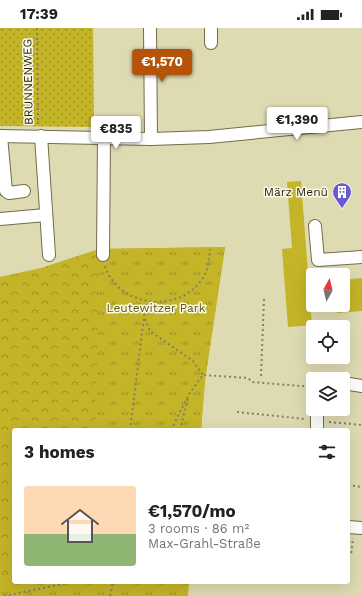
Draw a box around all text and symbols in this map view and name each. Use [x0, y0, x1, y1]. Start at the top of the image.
text: 17:39 [20, 5, 58, 23]
street label: BRUNNENWEG [20, 39, 36, 125]
pin: €1,570 [129, 49, 195, 83]
text: €1,570 [141, 54, 183, 69]
pin: €1,390 [264, 107, 330, 141]
text: €1,390 [276, 112, 318, 127]
pin: €835 [92, 116, 140, 150]
text: €835 [100, 121, 132, 136]
building icon: März Menü [331, 181, 353, 209]
place label: März Menü [264, 185, 328, 199]
north arrow [306, 268, 350, 312]
map controls [306, 268, 350, 416]
park label: Leutewitzer Park [106, 301, 206, 315]
button: locate [306, 320, 350, 364]
button: layers [306, 372, 350, 416]
icon: filters [316, 441, 338, 463]
text: 3 homes [24, 442, 95, 462]
text: €1,570/mo [148, 501, 236, 521]
icon: home [56, 502, 104, 550]
text: 3 rooms · 86 m² [148, 521, 249, 536]
text: Max-Grahl-Straße [148, 536, 261, 551]

